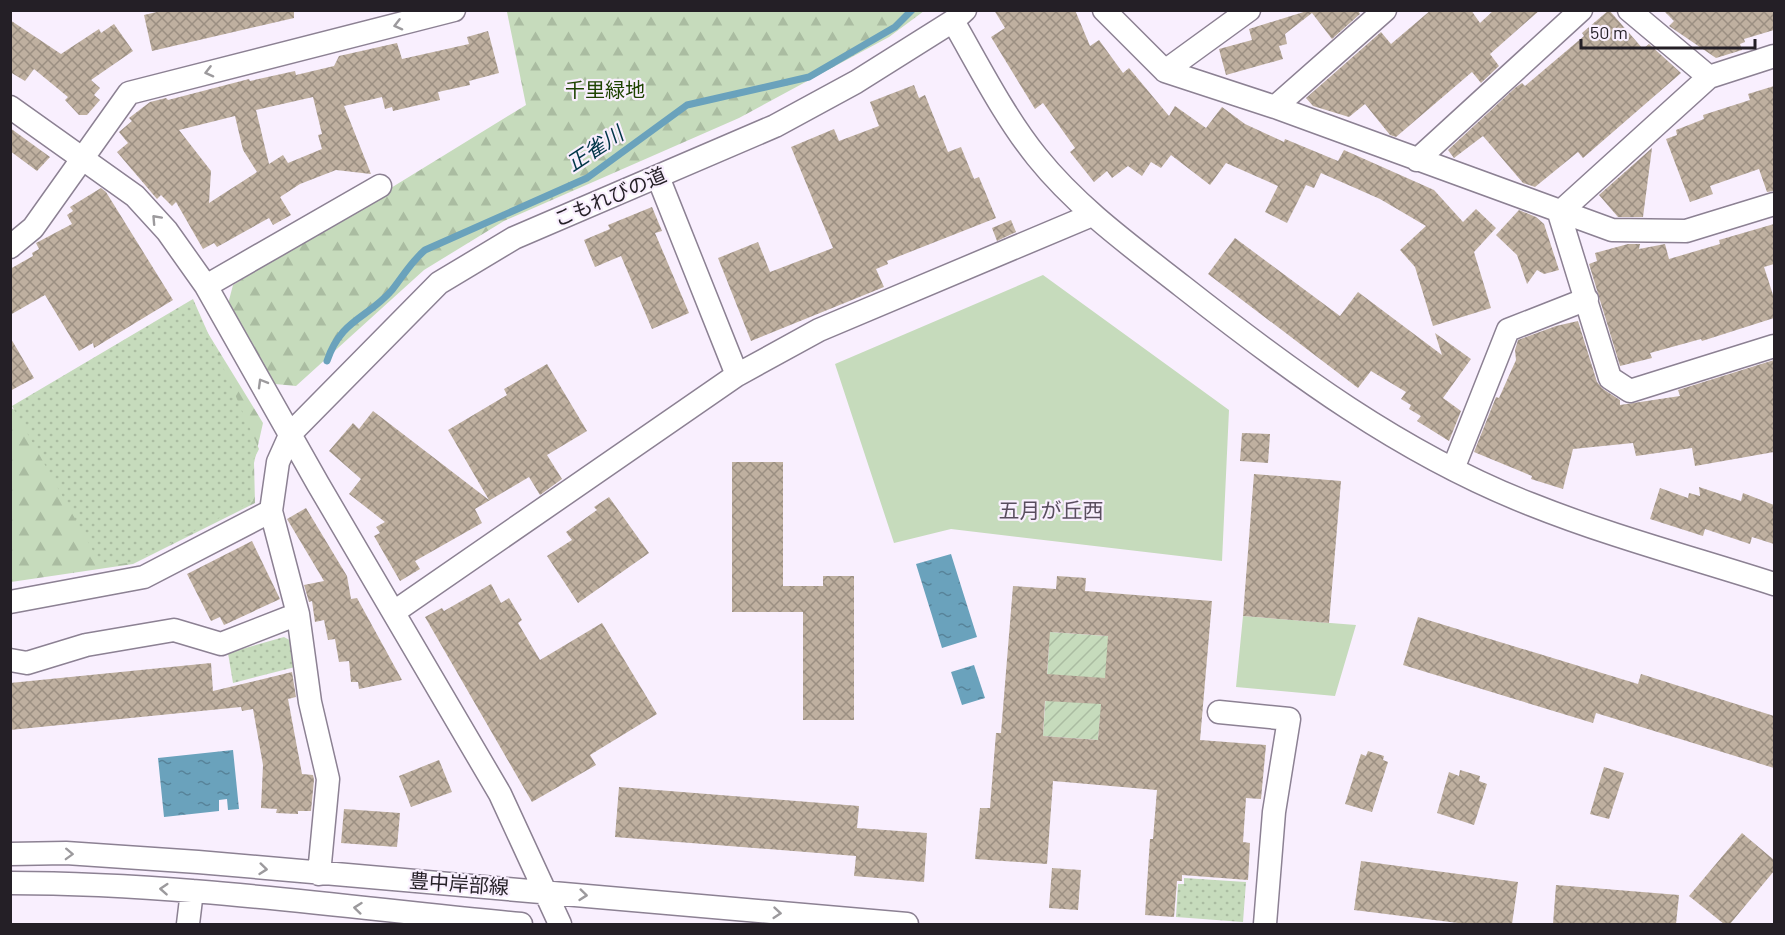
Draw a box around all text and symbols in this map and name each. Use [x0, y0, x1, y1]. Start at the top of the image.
scale bar [1581, 12, 1755, 50]
one-way arrow [393, 17, 403, 30]
text: 50 m [1590, 21, 1628, 43]
one-way arrow [204, 65, 214, 78]
park label: 千里緑地 [565, 77, 645, 101]
water label: 正雀川 [561, 119, 629, 175]
street label: こもれびの道 [550, 162, 670, 231]
one-way arrow [152, 215, 163, 226]
one-way arrow [257, 379, 269, 389]
district label: 五月が丘西 [999, 497, 1104, 522]
one-way arrow [64, 847, 73, 860]
one-way arrow [259, 862, 268, 874]
street label: 豊中岸部線 [408, 868, 510, 898]
one-way arrow [160, 883, 169, 896]
one-way arrow [579, 888, 588, 901]
one-way arrow [354, 902, 363, 915]
one-way arrow [773, 906, 782, 919]

